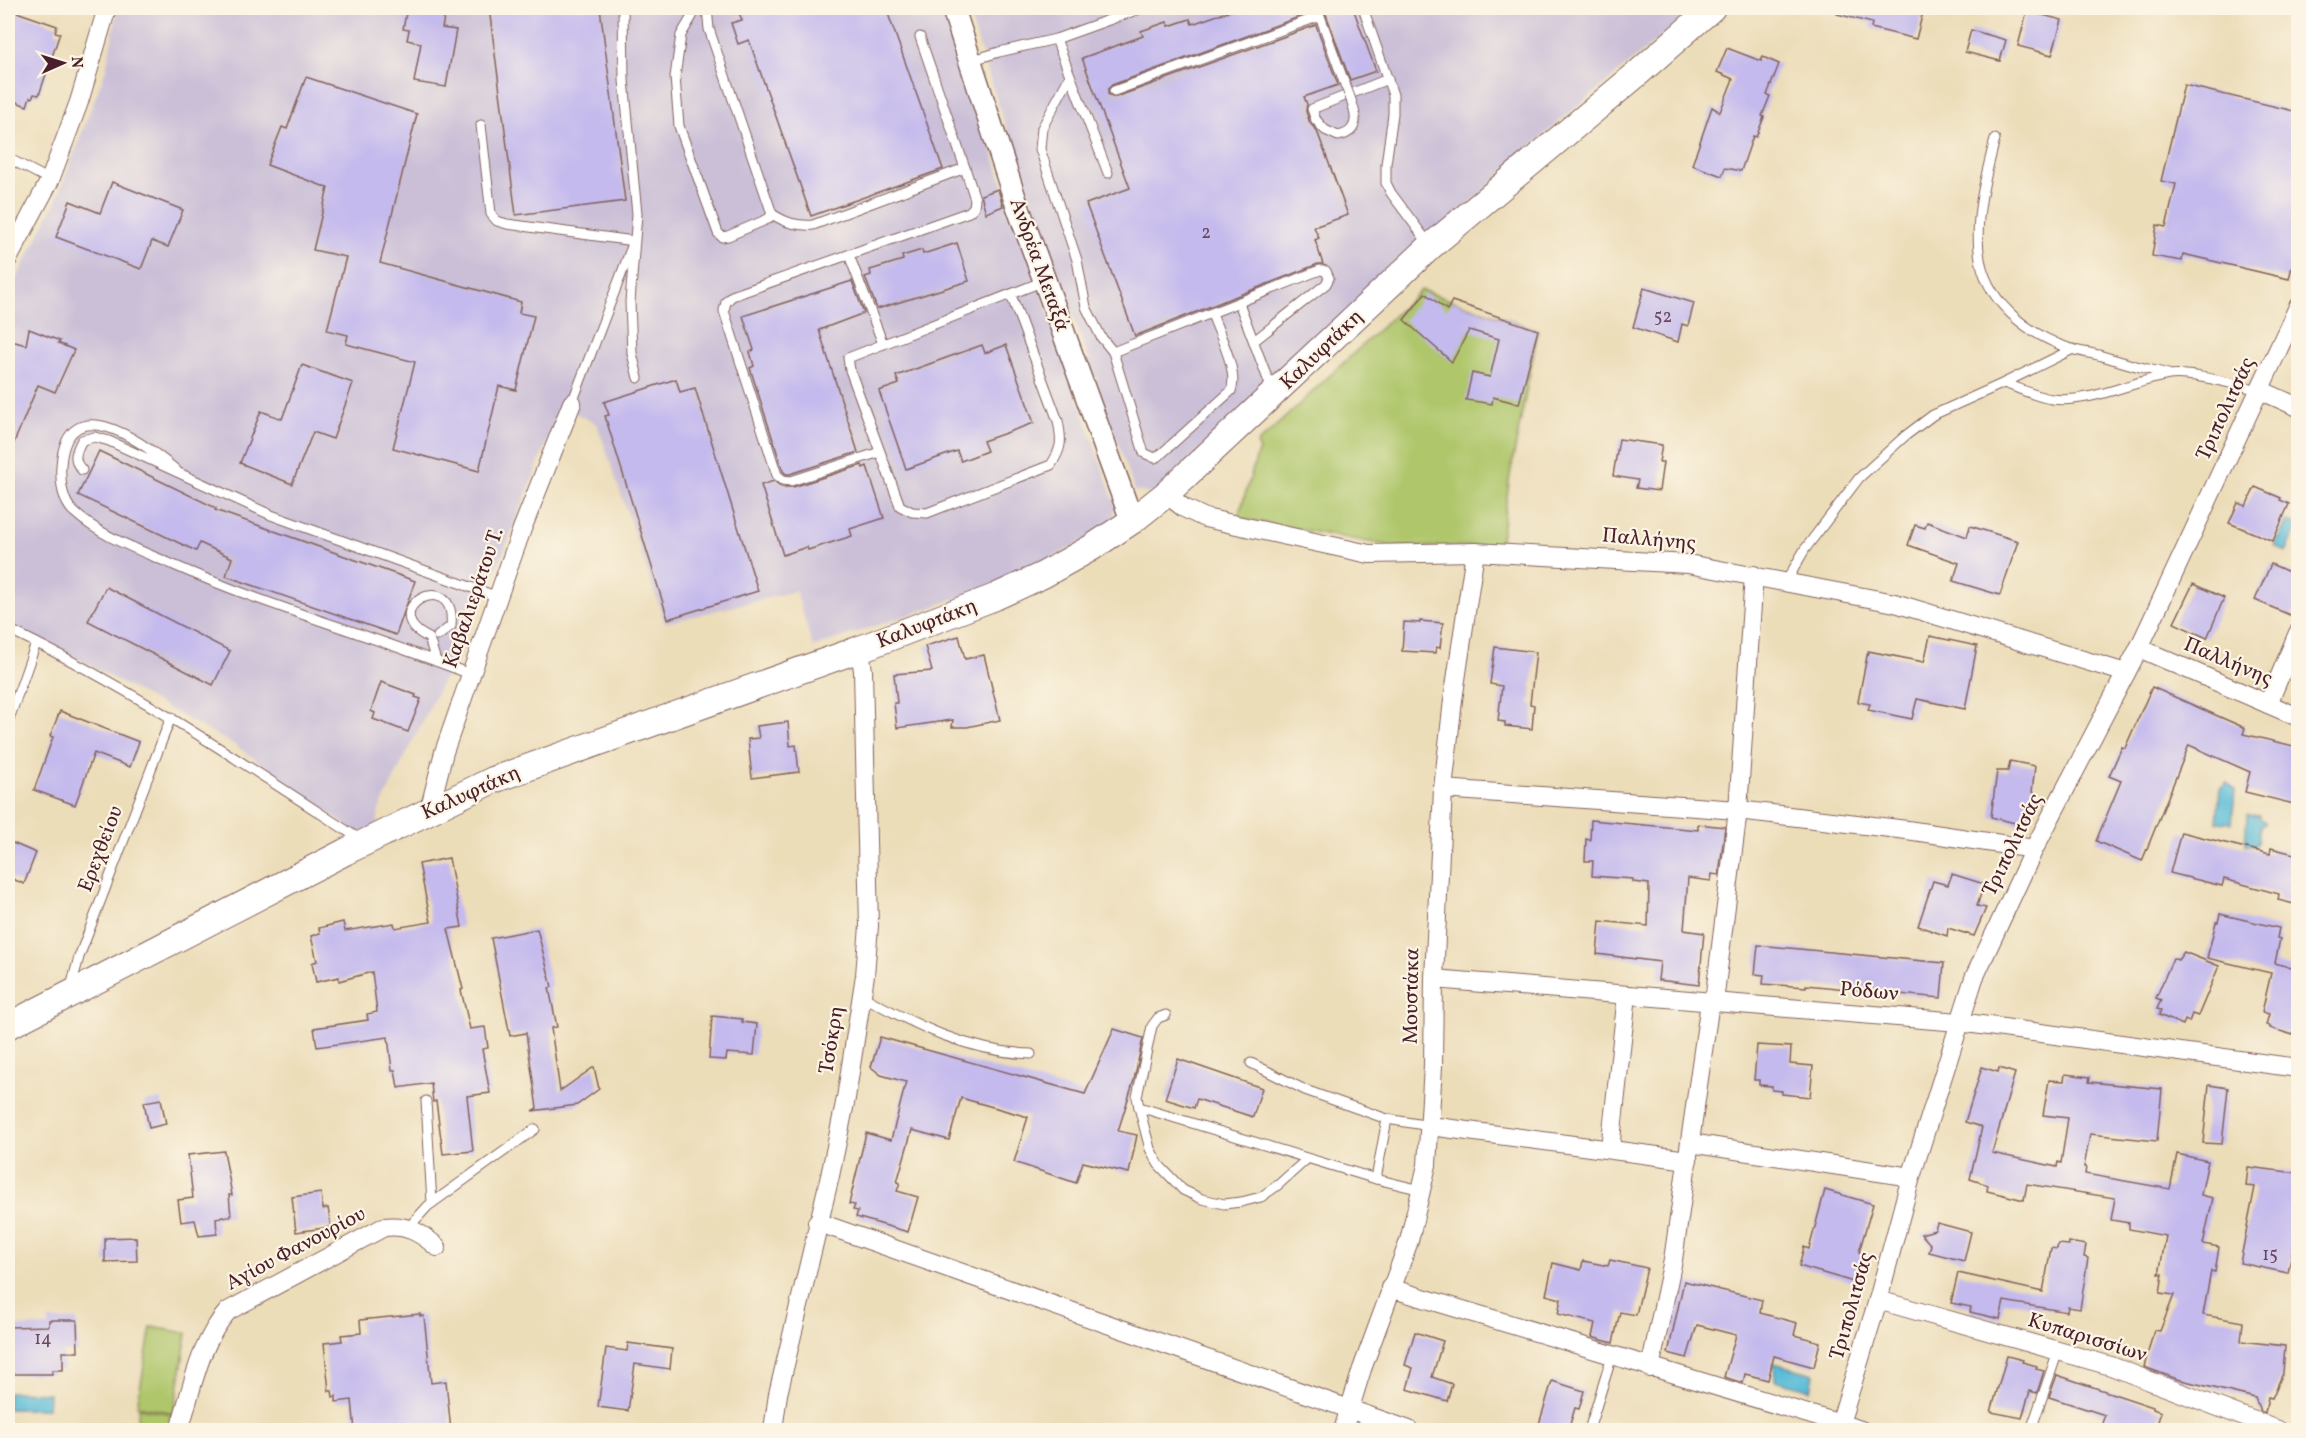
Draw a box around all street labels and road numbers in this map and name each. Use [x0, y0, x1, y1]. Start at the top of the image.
street label: Ανδρέα Μεταξά [1001, 194, 1077, 336]
street label: Καλυφτάκη [1274, 303, 1370, 397]
street label: Τριπολιτσάς [2189, 352, 2263, 466]
street label: Παλλήνης [1601, 521, 1697, 559]
street label: Καβαλιεράτου Τ. [436, 524, 512, 672]
street label: Καλυφτάκη [873, 592, 981, 656]
street label: Παλλήνης [2179, 630, 2277, 694]
street label: Καλυφτάκη [417, 758, 525, 828]
street label: Τριπολιτσάς [1976, 789, 2050, 901]
street label: Ερεχθείου [71, 802, 131, 896]
street label: Μουστάκα [1397, 947, 1427, 1044]
street label: Ρόδων [1838, 975, 1900, 1009]
street label: Τσόκρη [812, 1004, 852, 1076]
street label: Αγίου Φανουρίου [221, 1200, 371, 1298]
street label: Τριπολιτσάς [1823, 1249, 1881, 1363]
street label: Κυπαρισσίων [2024, 1306, 2150, 1370]

